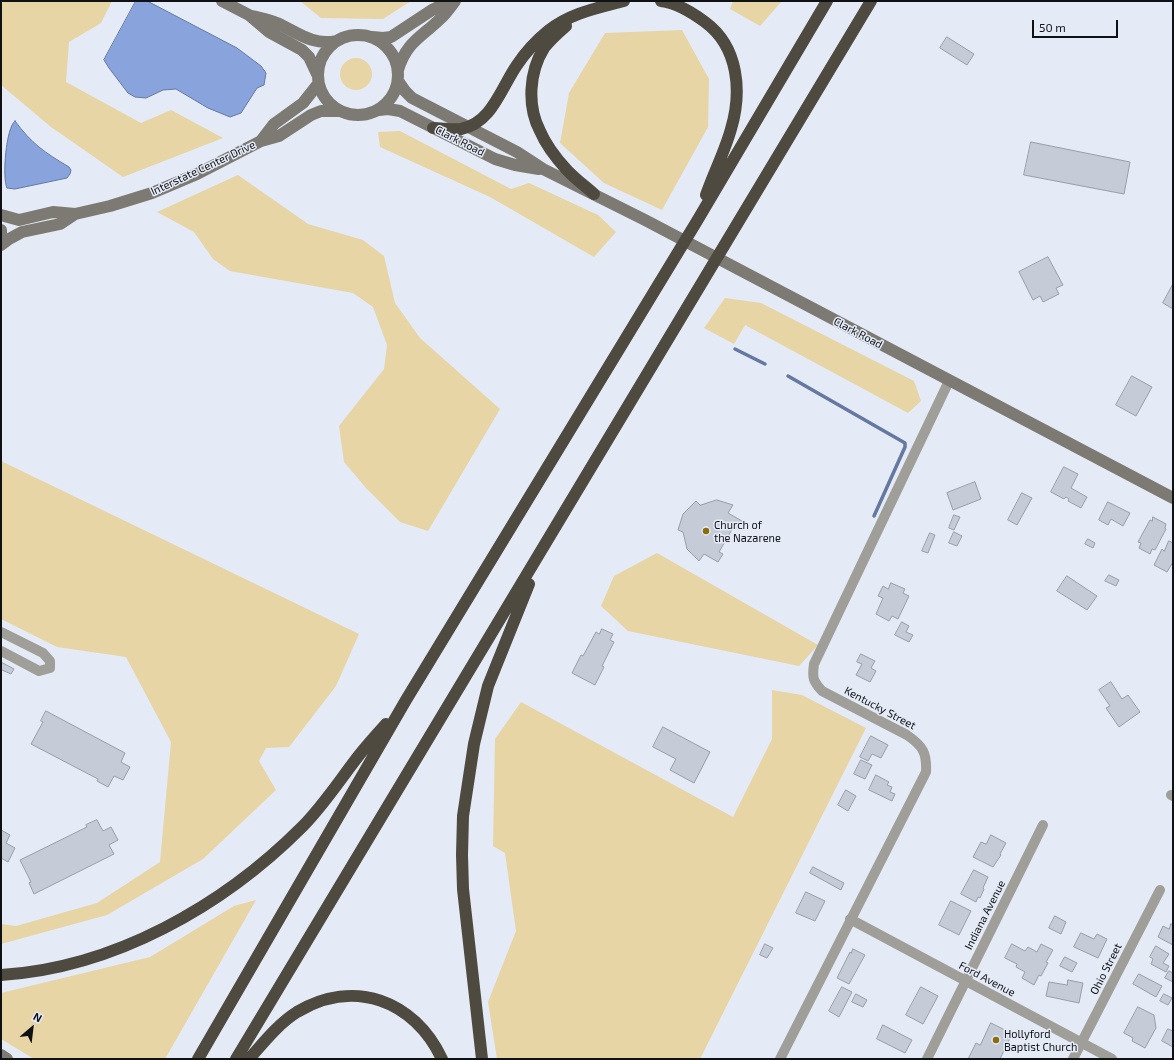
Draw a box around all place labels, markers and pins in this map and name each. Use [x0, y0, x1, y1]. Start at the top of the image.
place label: Church of the Nazarene [714, 518, 781, 544]
marker: Church of the Nazarene [701, 526, 711, 536]
place label: Hollyford Baptist Church [1004, 1027, 1077, 1053]
marker: Hollyford Baptist Church [991, 1035, 1001, 1045]

